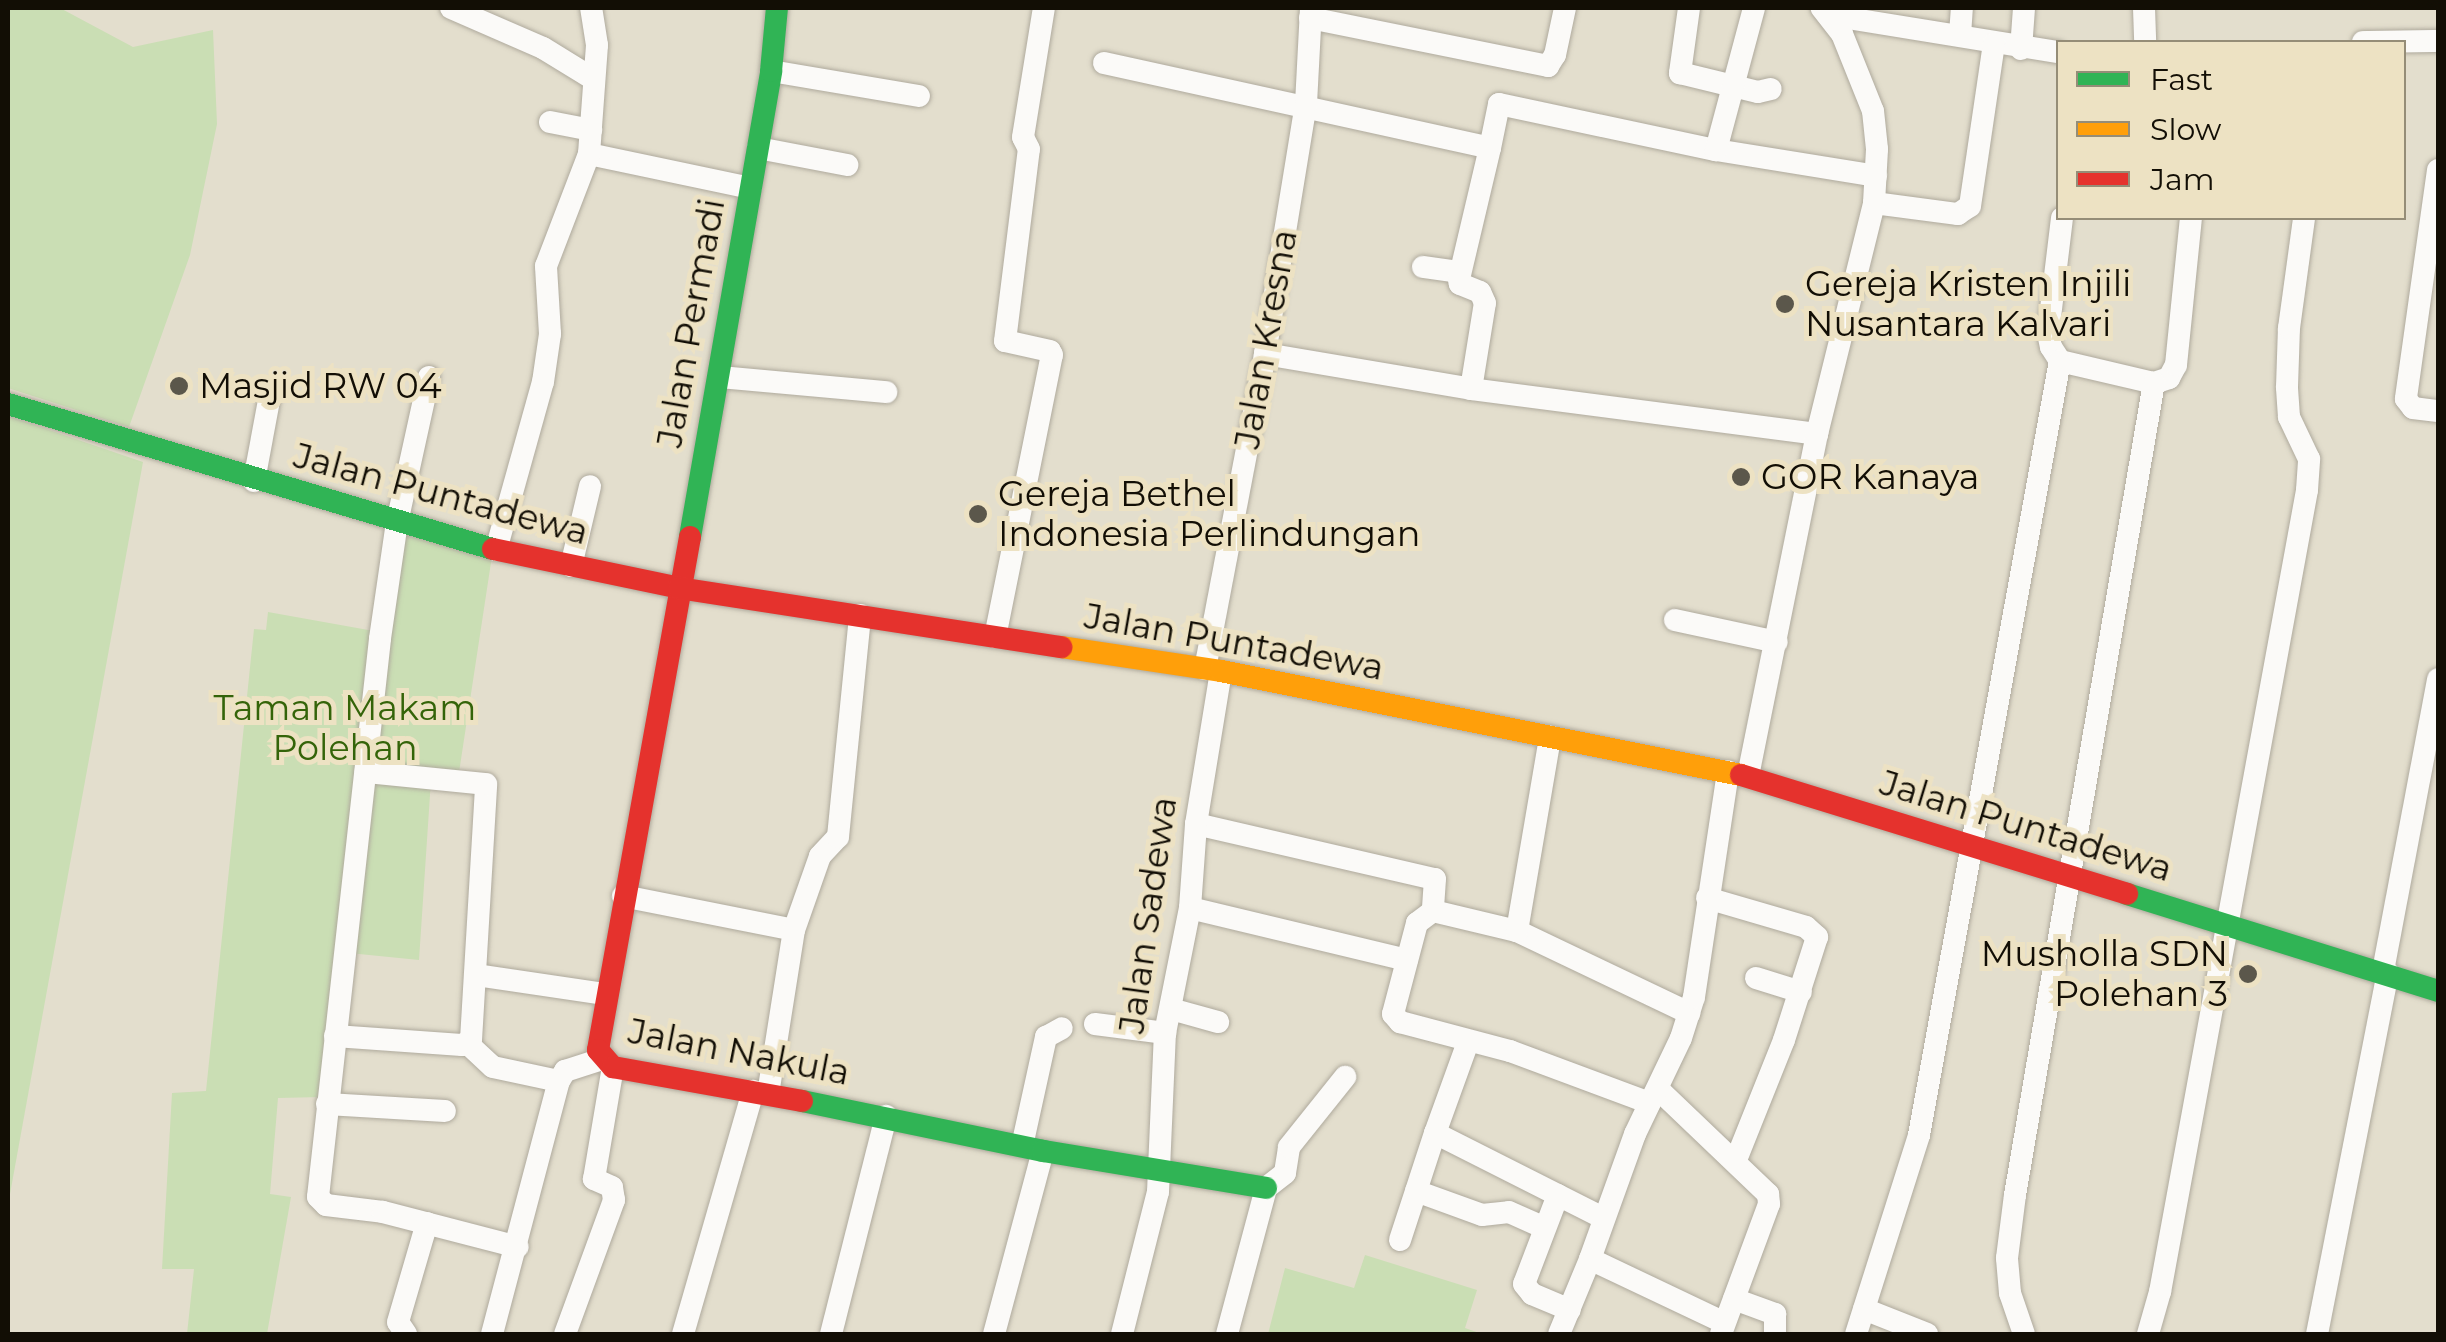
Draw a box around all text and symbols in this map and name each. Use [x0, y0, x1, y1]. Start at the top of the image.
legend [2056, 40, 2406, 220]
text: Fast [2150, 61, 2213, 98]
text: Slow [2150, 111, 2221, 148]
text: Jam [2150, 161, 2215, 198]
street label: Jalan Permadi [648, 195, 734, 451]
street label: Jalan Kresna [1226, 226, 1306, 452]
place label: Gereja Kristen Injili Nusantara Kalvari [1805, 263, 2131, 345]
marker: Gereja Kristen Injili Nusantara Kalvari [1774, 293, 1796, 315]
place label: Masjid RW 04 [199, 365, 442, 407]
marker: Masjid RW 04 [168, 375, 190, 397]
street label: Jalan Puntadewa [289, 435, 593, 553]
place label: GOR Kanaya [1761, 456, 1980, 498]
marker: GOR Kanaya [1730, 466, 1752, 488]
place label: Gereja Bethel Indonesia Perlindungan [998, 473, 1420, 555]
marker: Gereja Bethel Indonesia Perlindungan [967, 503, 989, 525]
street label: Jalan Puntadewa [1081, 595, 1387, 689]
park label: Taman Makam Polehan [214, 687, 476, 769]
street label: Jalan Puntadewa [1875, 762, 2177, 890]
street label: Jalan Sadewa [1111, 794, 1185, 1036]
place label: Musholla SDN Polehan 3 [1981, 933, 2228, 1015]
marker: Musholla SDN Polehan 3 [2237, 963, 2259, 985]
street label: Jalan Nakula [625, 1010, 853, 1094]

